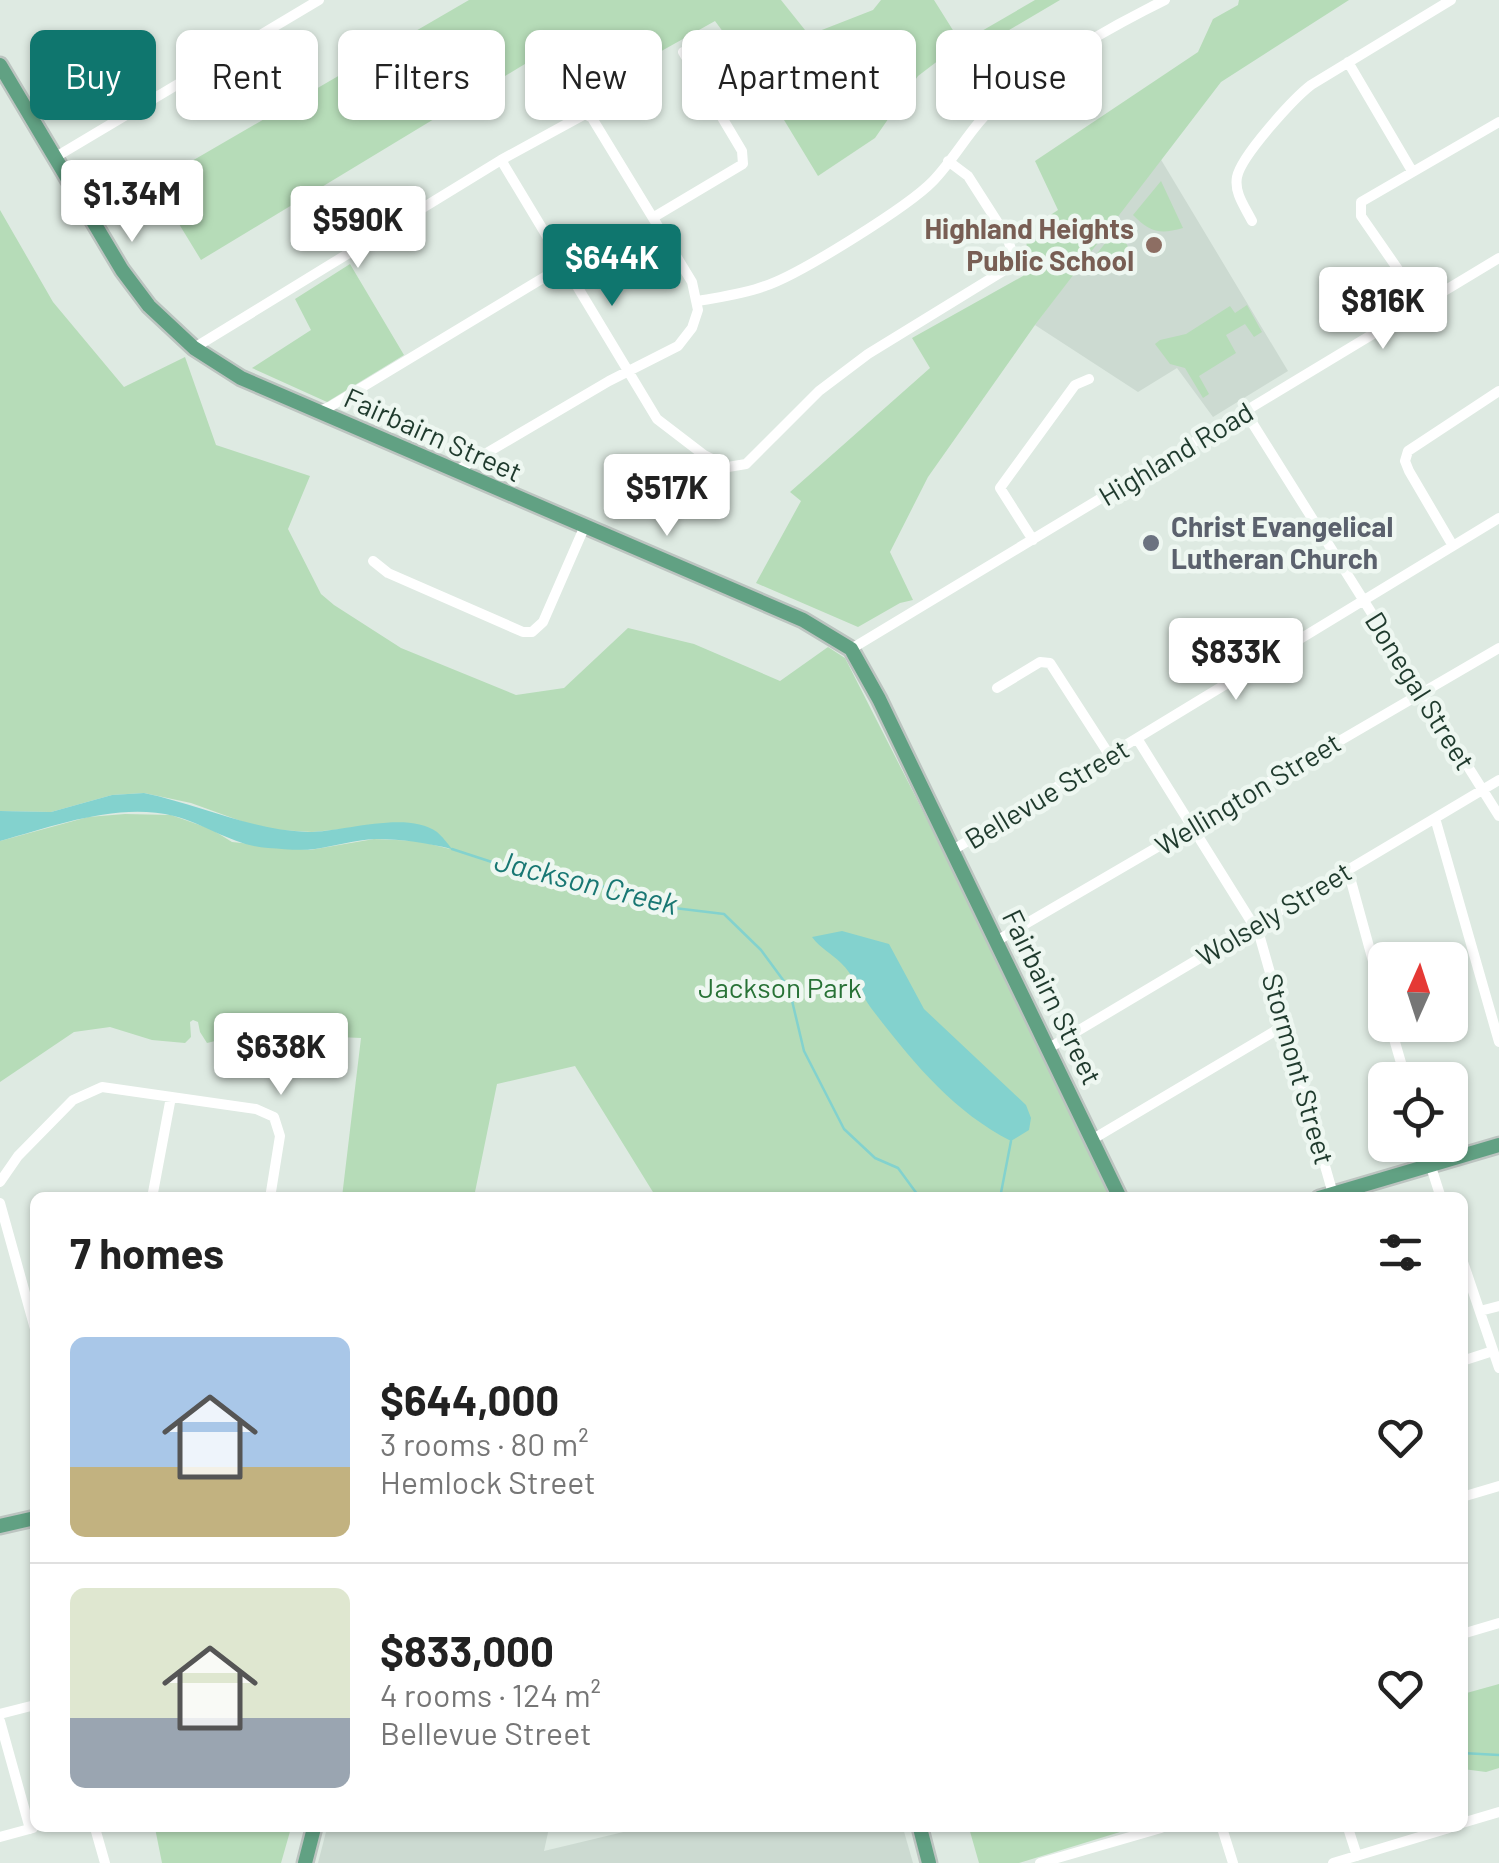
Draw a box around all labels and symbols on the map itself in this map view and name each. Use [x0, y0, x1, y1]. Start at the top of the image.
pin: $1.34M [51, 160, 213, 245]
pin: $590K [288, 186, 428, 271]
place label: Highland Heights Public School [925, 211, 1134, 277]
pin: $644K [542, 224, 682, 309]
marker: Highland Heights Public School [1143, 234, 1165, 256]
pin: $816K [1313, 267, 1453, 352]
street label: Fairbairn Street [339, 380, 527, 488]
street label: Highland Road [1092, 394, 1259, 513]
pin: $517K [597, 454, 737, 539]
place label: Christ Evangelical Lutheran Church [1171, 509, 1393, 575]
marker: Christ Evangelical Lutheran Church [1140, 532, 1162, 554]
street label: Donegal Street [1359, 605, 1483, 776]
pin: $833K [1166, 618, 1306, 703]
street label: Wellington Street [1149, 724, 1346, 862]
street label: Bellevue Street [958, 731, 1135, 855]
water label: Jackson Creek [491, 841, 682, 921]
street label: Wolsely Street [1190, 854, 1357, 973]
street label: Fairbairn Street [996, 903, 1110, 1090]
north arrow [1368, 942, 1468, 1042]
street label: Stormont Street [1255, 969, 1342, 1168]
park label: Jackson Park [698, 970, 862, 1004]
pin: $638K [211, 1013, 351, 1098]

